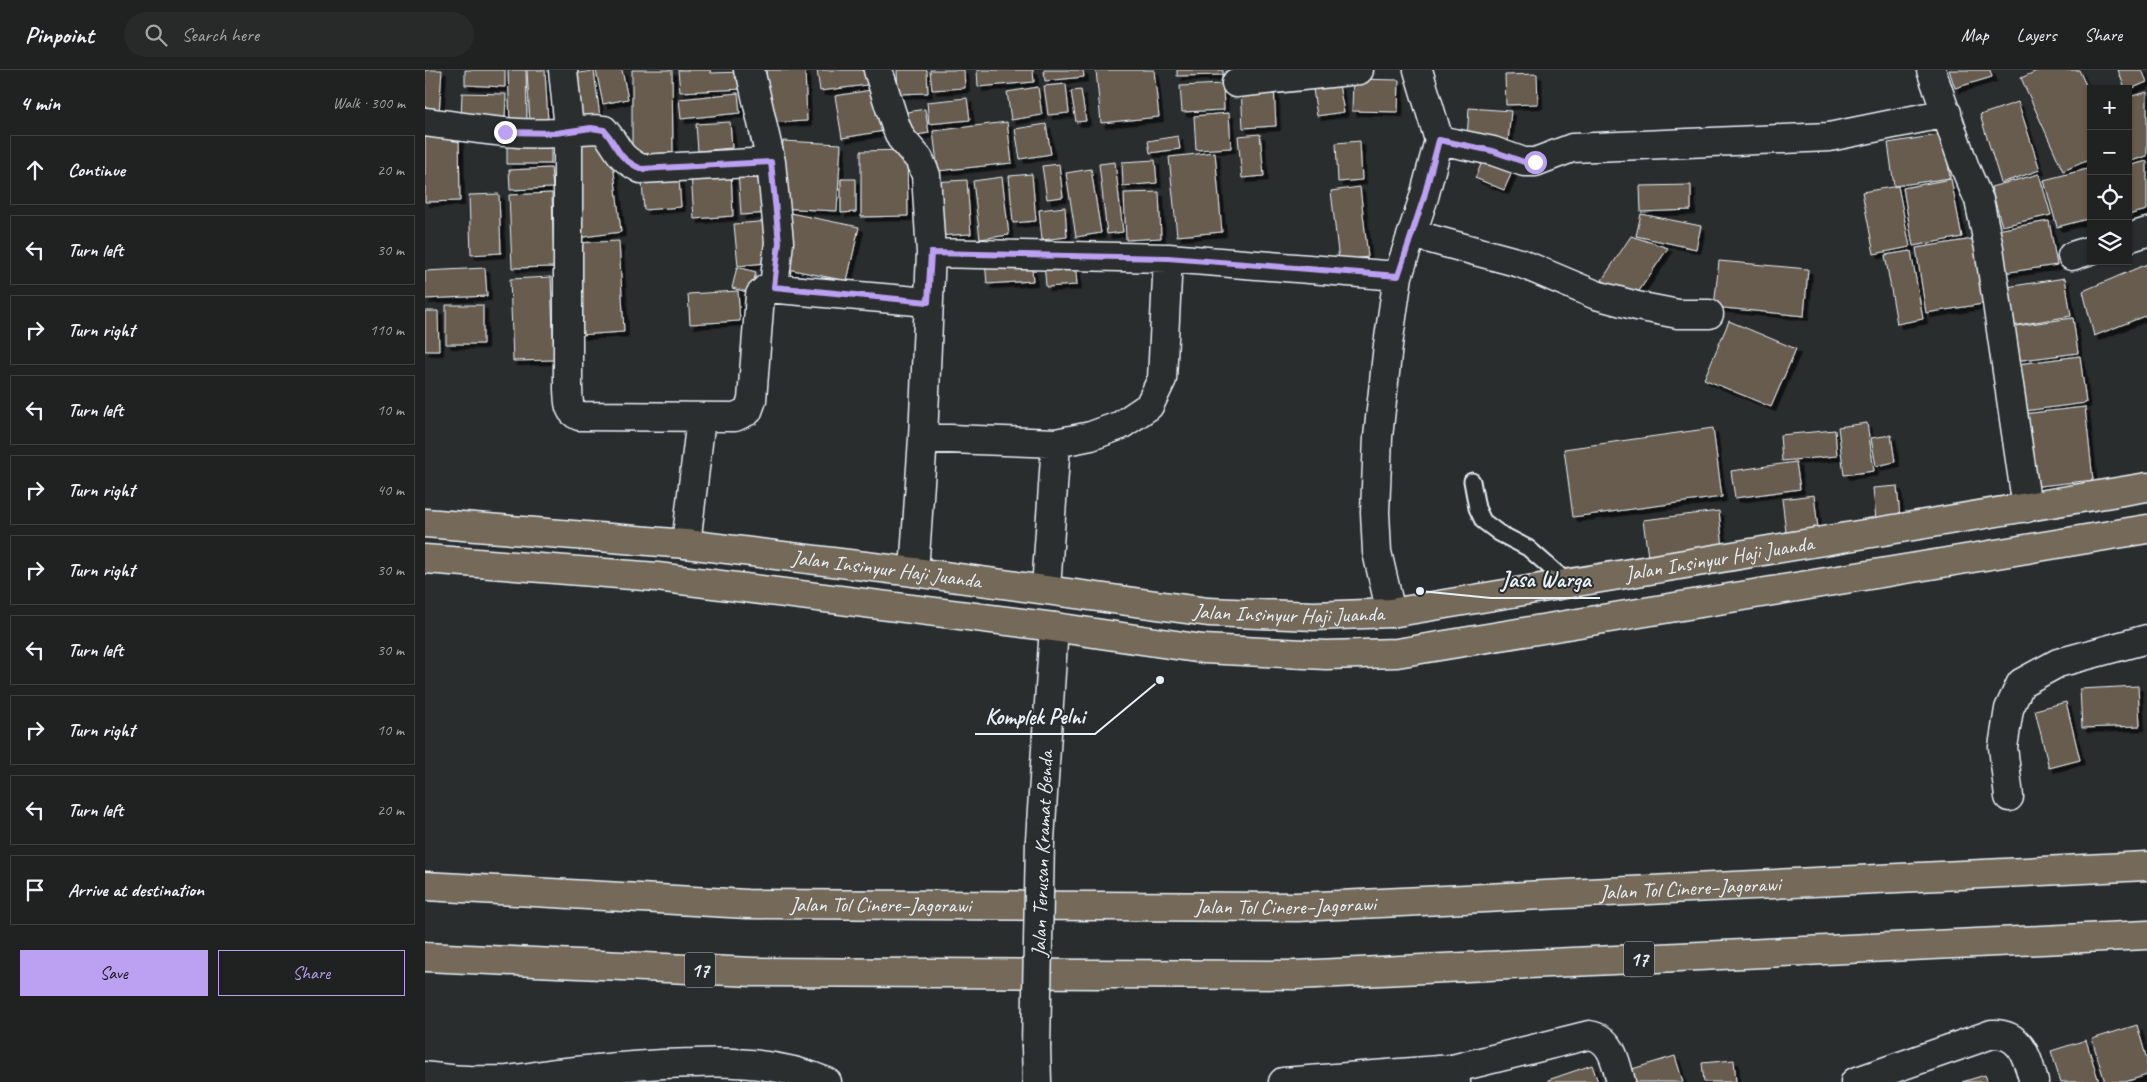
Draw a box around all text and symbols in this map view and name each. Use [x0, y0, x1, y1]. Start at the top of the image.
search box [124, 12, 474, 57]
text: Pinpoint [25, 20, 94, 50]
icon: search [142, 21, 170, 49]
text: Search here [182, 23, 259, 47]
text: Map [1961, 24, 1989, 46]
text: Layers [2017, 24, 2056, 46]
text: Share [2084, 24, 2122, 46]
map controls [2087, 85, 2132, 265]
button: + [2087, 85, 2132, 130]
text: 4 min [20, 90, 60, 116]
text: Walk · 300 m [333, 93, 405, 113]
route end [494, 121, 517, 144]
button: − [2087, 130, 2132, 175]
route start [1524, 151, 1547, 174]
icon: ahead [21, 156, 49, 184]
text: Continue [68, 158, 125, 182]
text: 20 m [377, 160, 404, 180]
button: locate [2087, 175, 2132, 220]
button: layers [2087, 220, 2132, 265]
icon: left [21, 236, 49, 264]
text: Turn left [68, 238, 123, 262]
text: 30 m [377, 240, 404, 260]
icon: right [21, 316, 49, 344]
text: Turn right [68, 318, 135, 342]
text: 110 m [370, 320, 404, 340]
icon: left [21, 396, 49, 424]
text: Turn left [68, 398, 123, 422]
text: 10 m [377, 400, 404, 420]
icon: right [21, 476, 49, 504]
text: Turn right [68, 478, 135, 502]
text: 40 m [377, 480, 404, 500]
street label: Jalan Insinyur Haji Juanda [1622, 529, 1818, 587]
street label: Jalan Insinyur Haji Juanda [790, 544, 985, 594]
icon: right [21, 556, 49, 584]
text: Turn right [68, 558, 135, 582]
text: 30 m [377, 560, 404, 580]
callout: Jasa Warga [1491, 561, 1600, 598]
text: Jasa Warga [1499, 566, 1593, 594]
street label: Jalan Insinyur Haji Juanda [1191, 597, 1387, 629]
icon: left [21, 636, 49, 664]
text: Turn left [68, 638, 123, 662]
text: 30 m [377, 640, 404, 660]
callout: Komplek Pelni [975, 697, 1095, 734]
text: Komplek Pelni [985, 703, 1088, 731]
icon: right [21, 716, 49, 744]
text: Turn right [68, 718, 135, 742]
text: 10 m [377, 720, 404, 740]
street label: Jalan Terusan Kramat Benda [1025, 748, 1059, 959]
icon: left [21, 796, 49, 824]
text: Turn left [68, 798, 123, 822]
text: 20 m [377, 800, 404, 820]
street label: Jalan Tol Cinere–Jagorawi [1598, 871, 1784, 905]
icon: arrive [21, 876, 49, 904]
text: Arrive at destination [68, 878, 204, 902]
street label: Jalan Tol Cinere–Jagorawi [1194, 890, 1380, 920]
street label: Jalan Tol Cinere–Jagorawi [789, 891, 974, 918]
road number: 17 [1624, 942, 1654, 976]
button: Save [20, 950, 208, 996]
button: Share [218, 950, 405, 996]
road number: 17 [685, 952, 715, 988]

